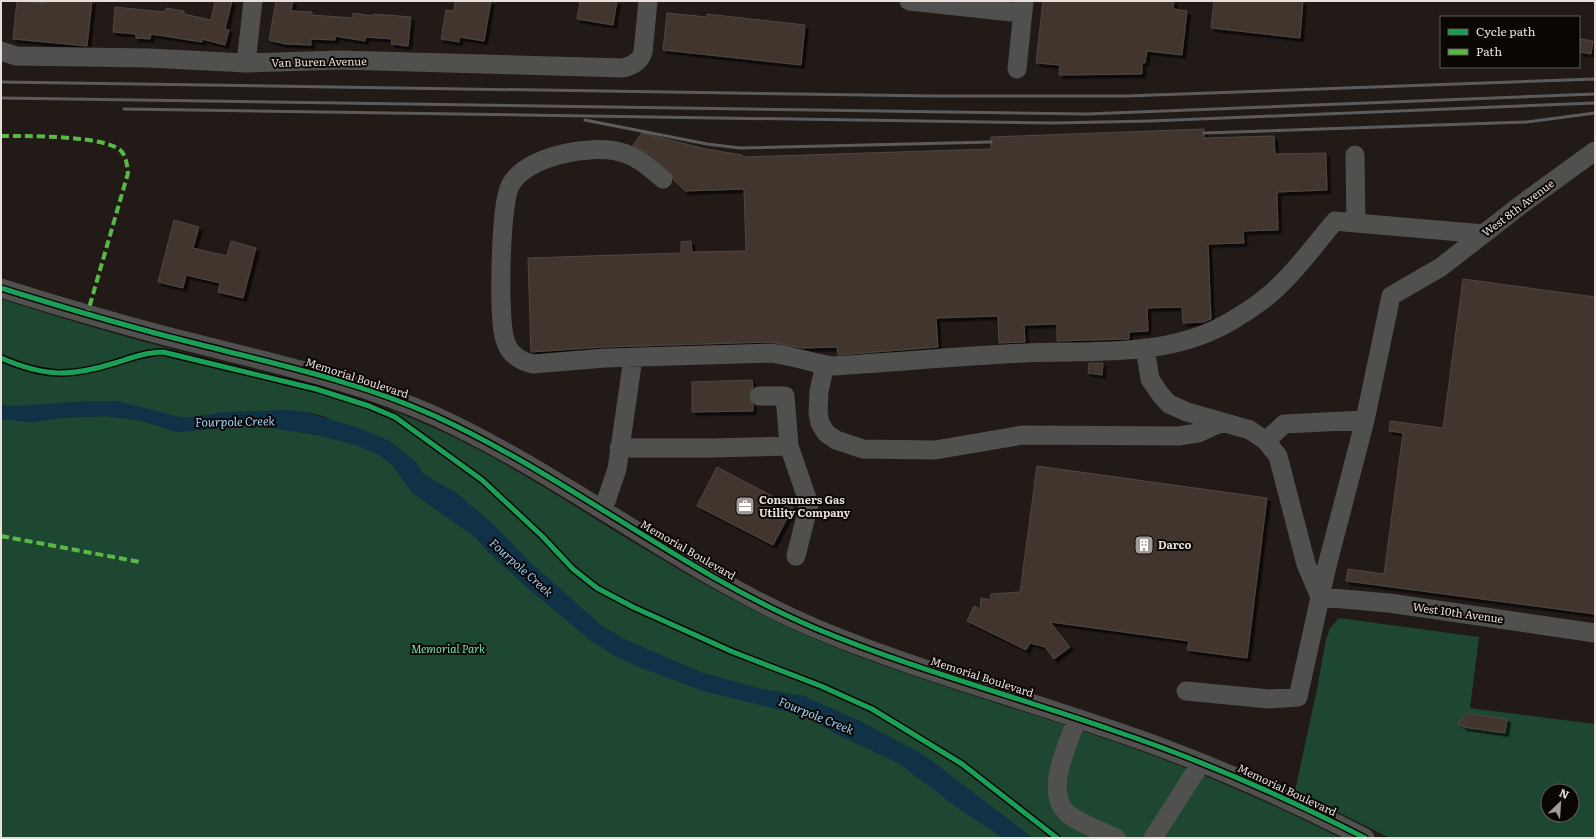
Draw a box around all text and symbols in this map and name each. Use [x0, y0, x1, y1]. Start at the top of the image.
legend [1440, 16, 1580, 68]
text: Cycle path [1476, 22, 1536, 40]
text: Path [1476, 42, 1502, 60]
street label: Van Buren Avenue [271, 52, 367, 70]
street label: West 8th Avenue [1478, 175, 1557, 240]
street label: Memorial Boulevard [304, 353, 411, 401]
water label: Fourpole Creek [195, 411, 276, 431]
place label: Consumers Gas Utility Company [759, 491, 850, 520]
office icon: Consumers Gas Utility Company [734, 495, 756, 517]
street label: Memorial Boulevard [638, 515, 739, 583]
water label: Fourpole Creek [486, 534, 558, 601]
building icon: Darco [1133, 534, 1155, 556]
place label: Darco [1158, 536, 1192, 552]
street label: West 10th Avenue [1412, 598, 1505, 626]
park label: Memorial Park [411, 640, 485, 656]
street label: Memorial Boulevard [929, 652, 1036, 700]
water label: Fourpole Creek [776, 692, 857, 739]
street label: Memorial Boulevard [1235, 759, 1340, 819]
north arrow [1540, 783, 1580, 823]
text: N [1557, 784, 1572, 802]

